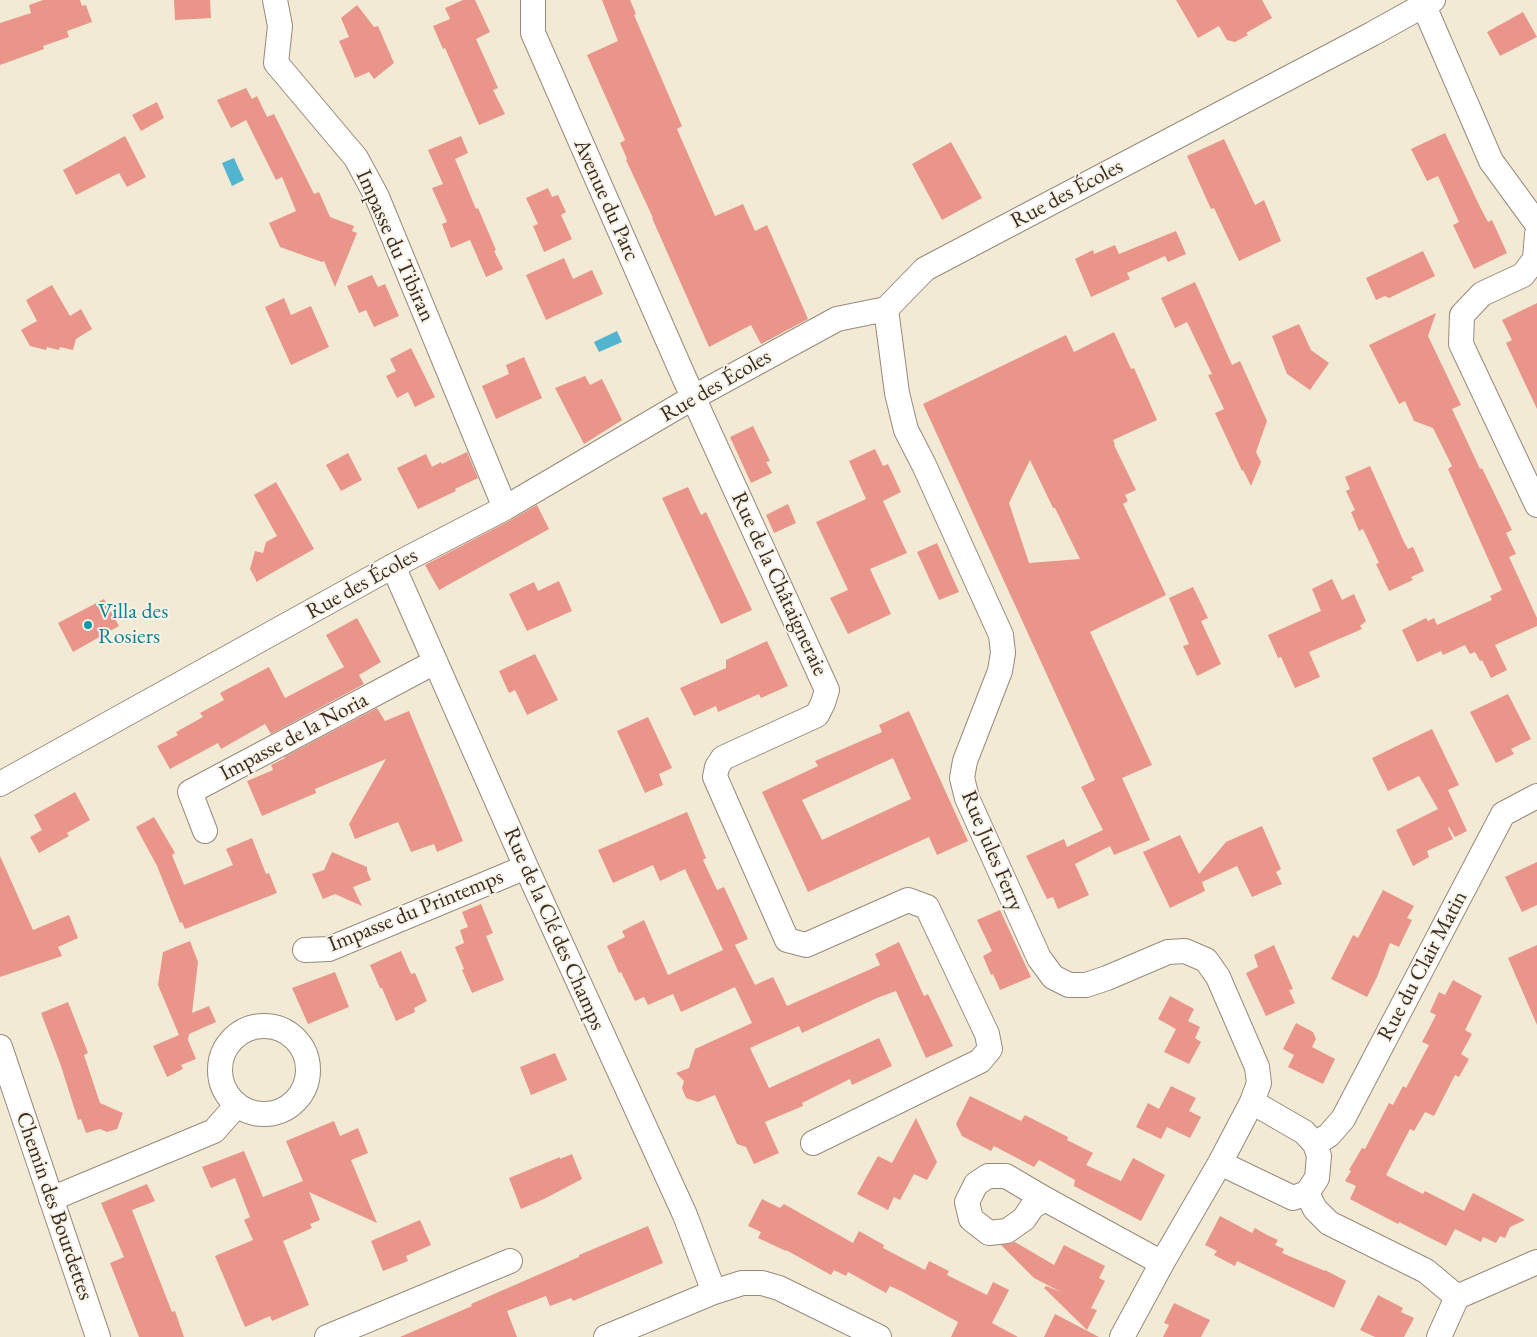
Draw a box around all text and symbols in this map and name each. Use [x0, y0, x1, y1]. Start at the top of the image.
street label: Avenue du Parc [567, 135, 645, 265]
street label: Rue des Écoles [1006, 153, 1128, 235]
street label: Impasse du Tibiran [350, 166, 440, 326]
street label: Rue des Écoles [656, 344, 776, 428]
street label: Rue de la Châtaigneraie [725, 488, 833, 680]
street label: Rue des Écoles [302, 543, 422, 625]
place label: Villa des Rosiers [98, 599, 168, 650]
marker: Villa des Rosiers [82, 619, 94, 631]
street label: Impasse de la Noria [215, 687, 373, 787]
street label: Rue Jules Ferry [955, 787, 1029, 915]
street label: Rue de la Clé des Champs [497, 823, 611, 1035]
street label: Impasse du Printemps [325, 864, 507, 958]
street label: Rue du Clair Matin [1372, 886, 1474, 1046]
street label: Chemin des Bourdettes [9, 1108, 99, 1304]

